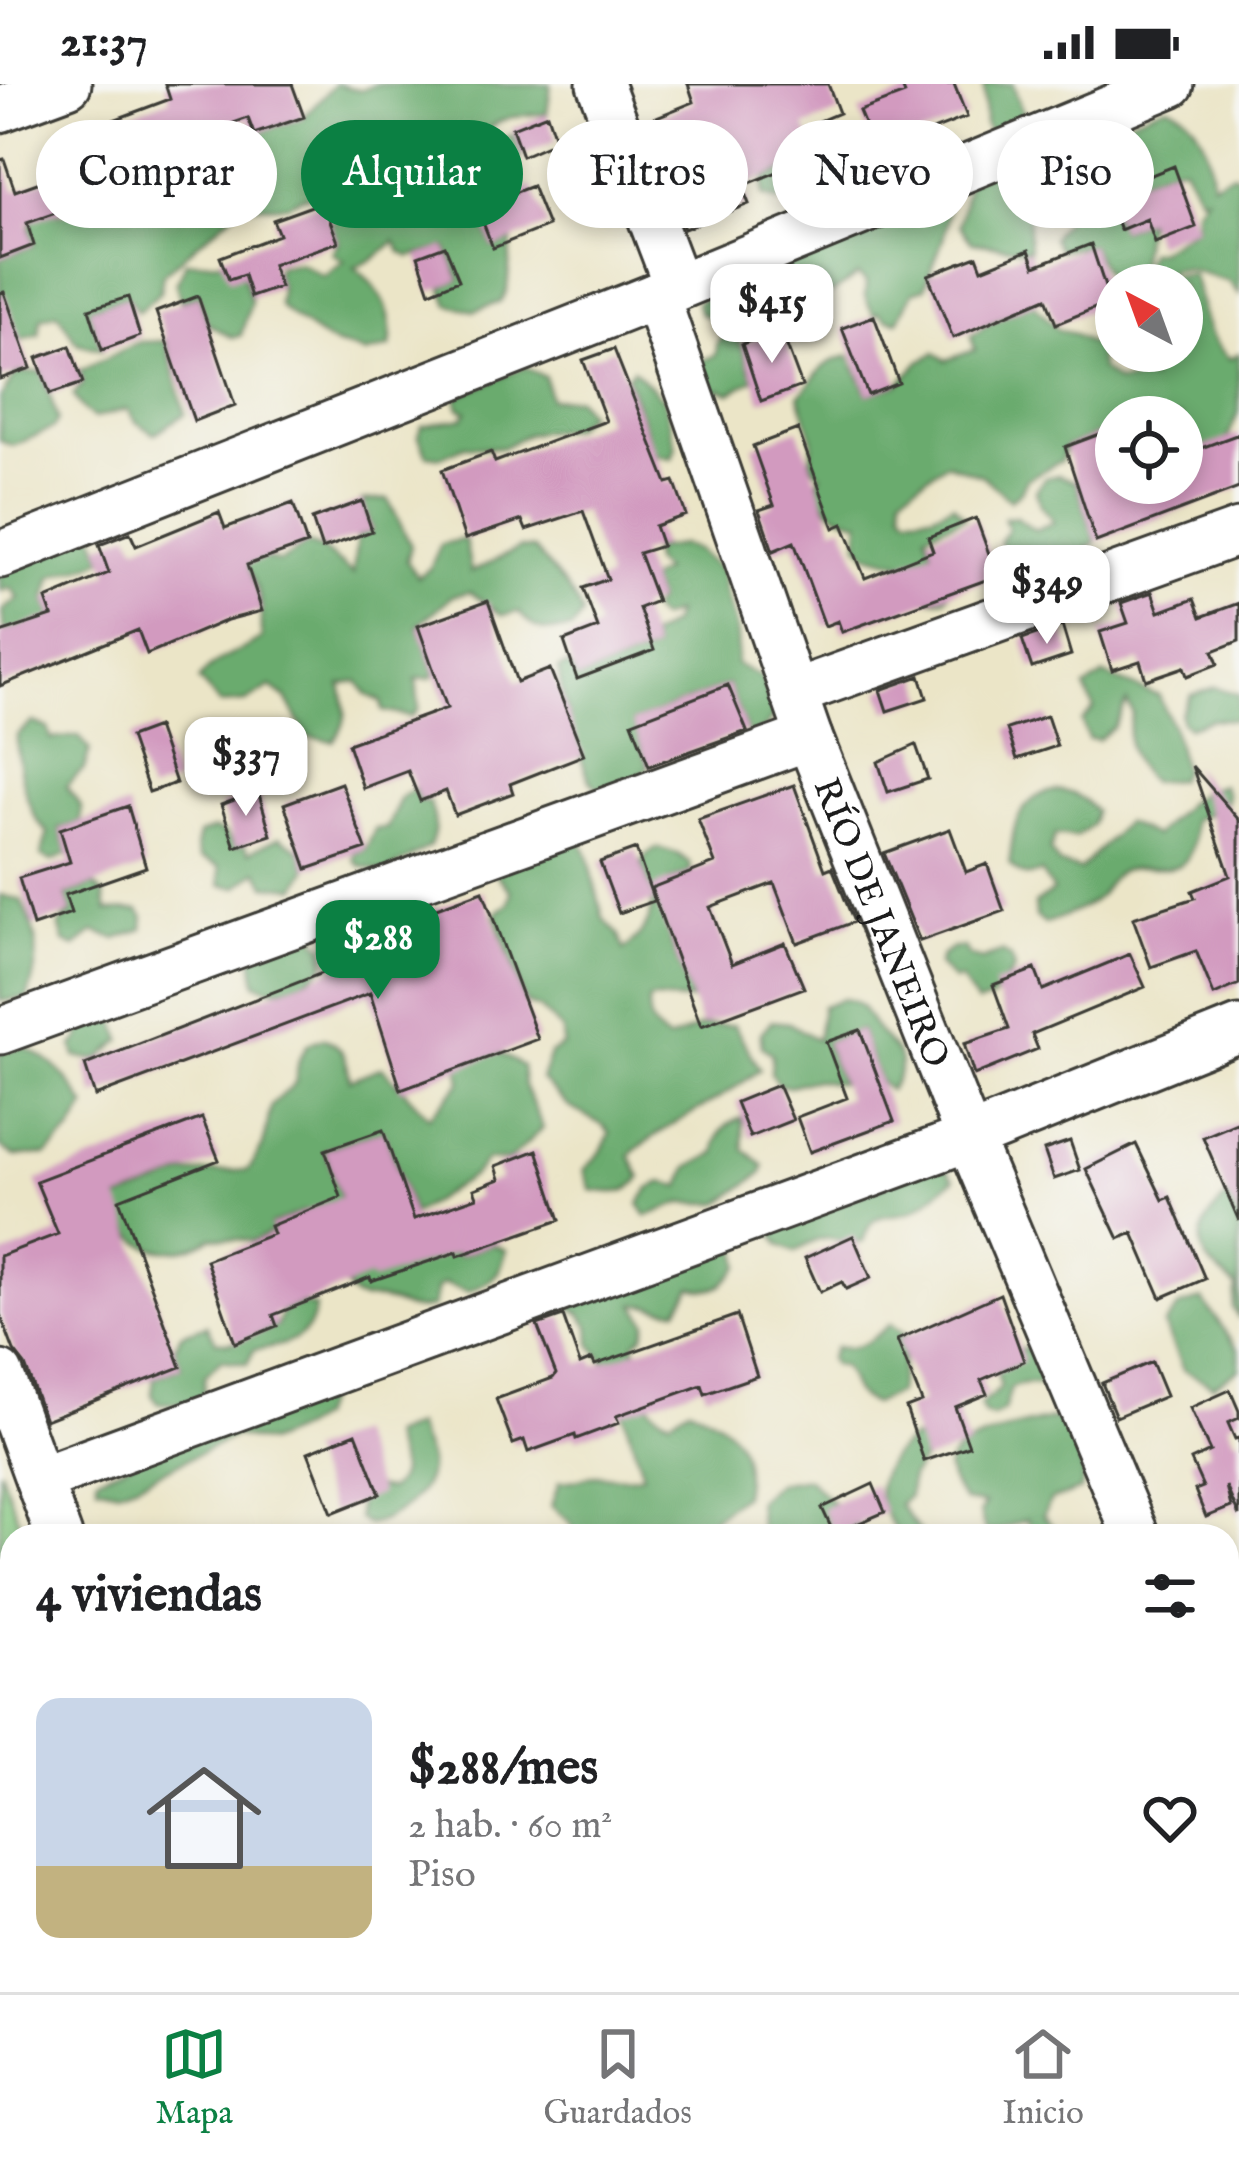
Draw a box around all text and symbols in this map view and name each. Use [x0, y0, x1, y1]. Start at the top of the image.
text: 21:37 [60, 14, 148, 71]
chip: Comprar [36, 120, 277, 228]
chip: Alquilar [301, 120, 523, 228]
chip: Filtros [547, 120, 748, 228]
chip: Nuevo [772, 120, 973, 228]
chip: Piso [997, 120, 1154, 228]
pin: $415 [701, 264, 843, 366]
north arrow [1095, 264, 1203, 372]
map controls [1095, 264, 1203, 504]
text: $415 [737, 278, 807, 327]
button: locate [1095, 396, 1203, 504]
pin: $349 [976, 545, 1118, 647]
text: $349 [1011, 559, 1083, 608]
pin: $337 [175, 717, 317, 819]
text: $337 [212, 731, 280, 780]
street label: RÍO DE JANEIRO [802, 772, 958, 1074]
pin: $288 [307, 900, 449, 1002]
text: $288 [343, 914, 413, 963]
icon: filters [1137, 1563, 1203, 1629]
text: 4 viviendas [36, 1564, 262, 1629]
text: $288/mes [408, 1737, 598, 1802]
icon: home [132, 1746, 276, 1890]
icon: heart [1137, 1785, 1203, 1851]
text: 2 hab. · 60 m² [408, 1802, 612, 1851]
text: Piso [408, 1851, 476, 1900]
tab: Mapa [155, 2021, 233, 2135]
tab: Guardados [543, 2021, 692, 2135]
tab: Inicio [1003, 2021, 1084, 2135]

